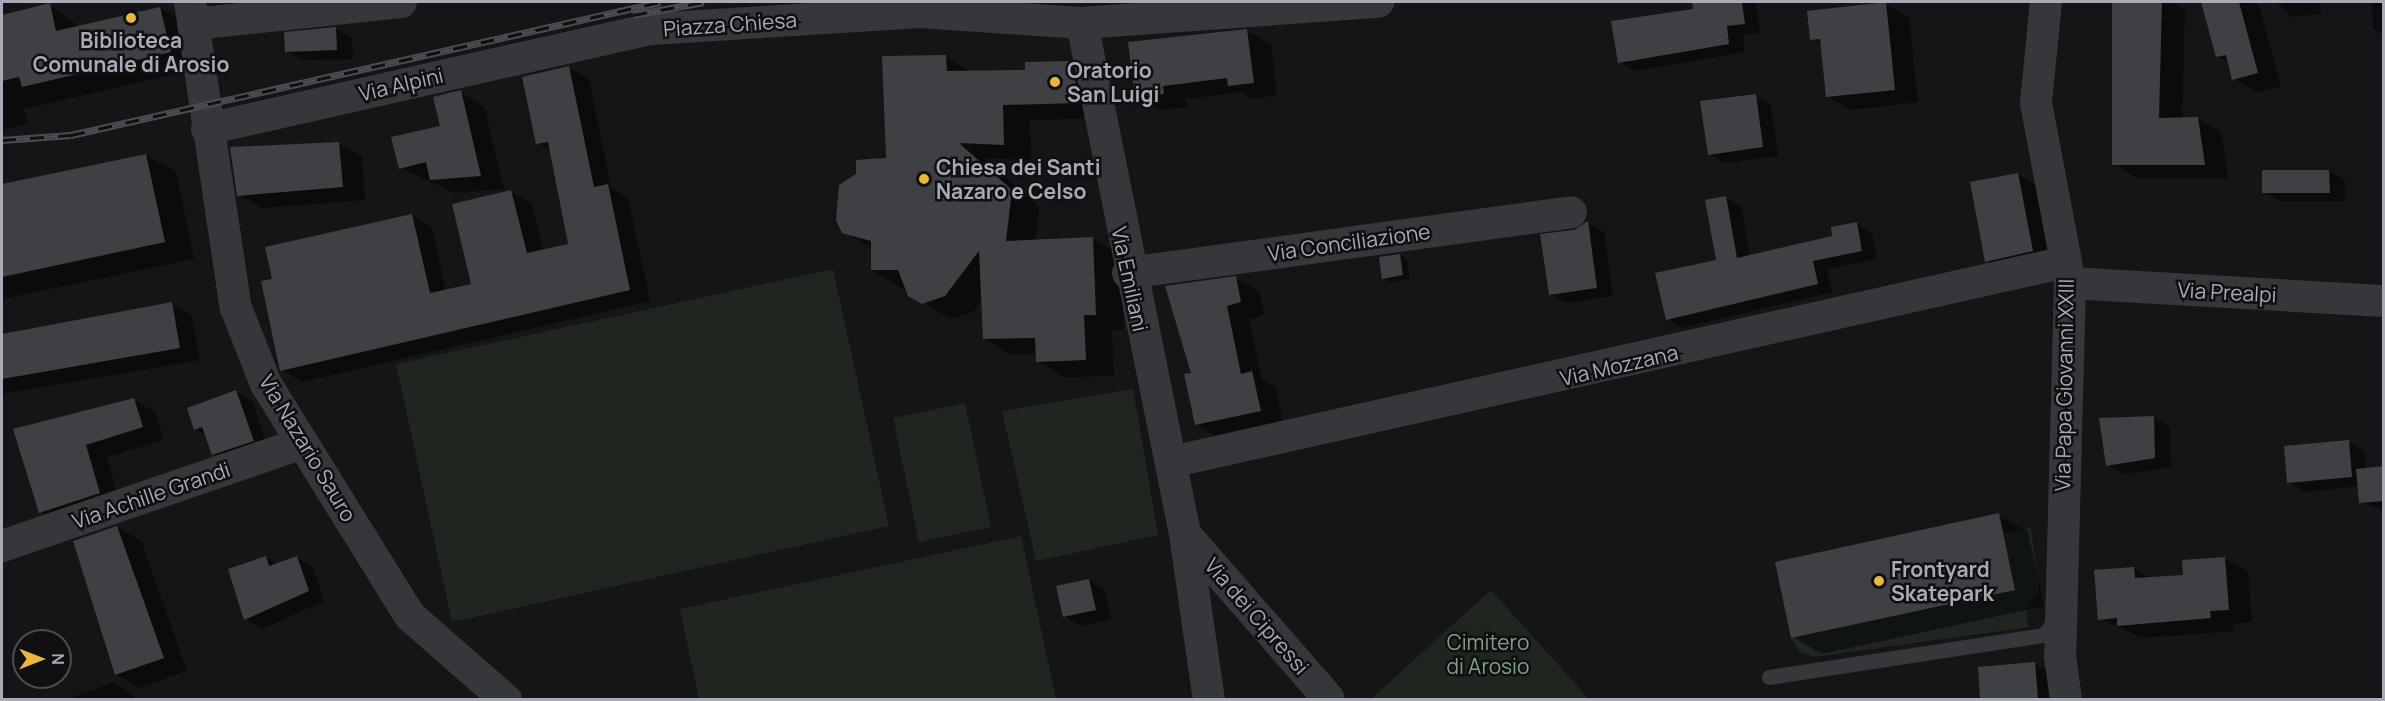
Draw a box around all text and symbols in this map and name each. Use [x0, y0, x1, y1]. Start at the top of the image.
street label: Piazza Chiesa [662, 7, 798, 41]
marker: Biblioteca Comunale di Arosio [124, 11, 138, 25]
place label: Biblioteca Comunale di Arosio [33, 27, 229, 77]
place label: Oratorio San Luigi [1067, 57, 1159, 107]
street label: Via Alpini [356, 62, 446, 106]
marker: Oratorio San Luigi [1048, 75, 1062, 89]
place label: Chiesa dei Santi Nazaro e Celso [936, 154, 1101, 204]
marker: Chiesa dei Santi Nazaro e Celso [917, 172, 931, 186]
street label: Via Conciliazione [1266, 218, 1432, 266]
street label: Via Emiliani [1107, 224, 1153, 334]
street label: Via Prealpi [2177, 277, 2277, 307]
street label: Via Papa Giovanni XXIII [2050, 278, 2078, 492]
street label: Via Mozzana [1558, 339, 1680, 391]
street label: Via Nazario Sauro [254, 370, 362, 526]
street label: Via Achille Grandi [69, 456, 233, 534]
street label: Via dei Cipressi [1200, 553, 1314, 679]
place label: Frontyard Skatepark [1891, 556, 1994, 606]
marker: Frontyard Skatepark [1872, 574, 1886, 588]
north arrow [12, 629, 72, 689]
park label: Cimitero di Arosio [1447, 629, 1529, 679]
text: N [47, 653, 69, 665]

